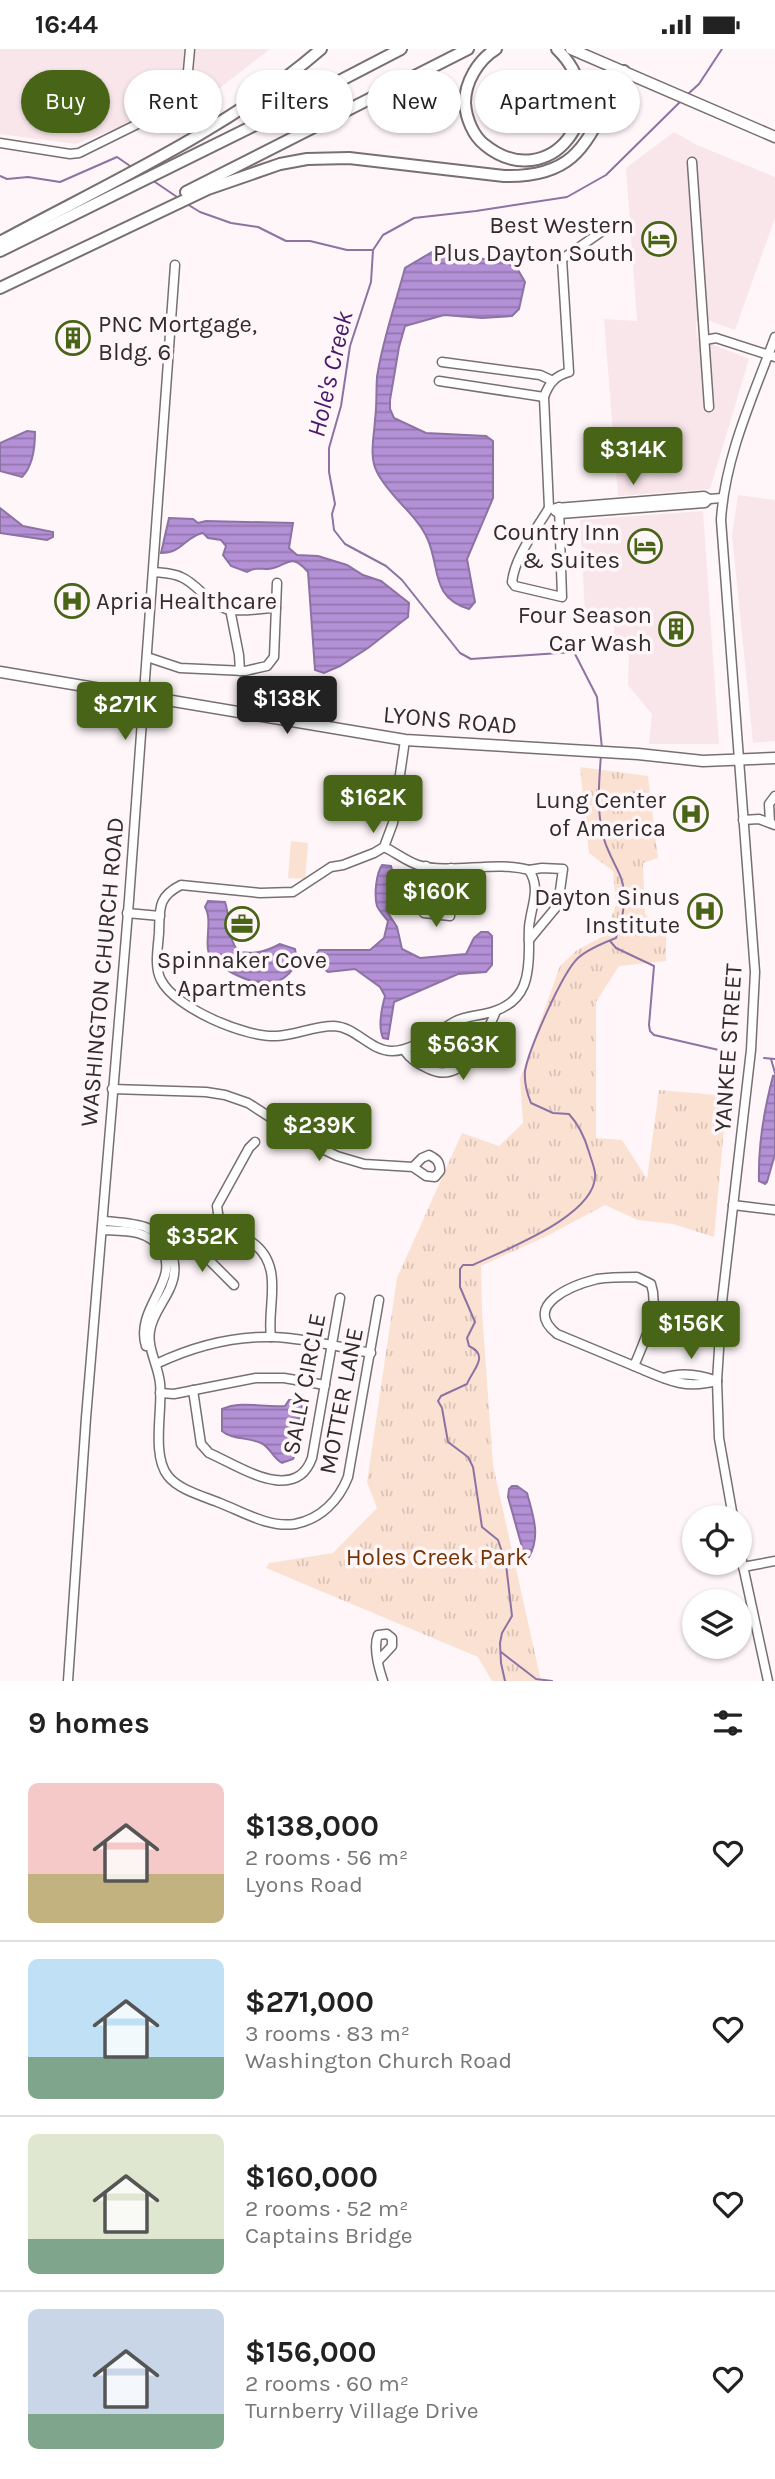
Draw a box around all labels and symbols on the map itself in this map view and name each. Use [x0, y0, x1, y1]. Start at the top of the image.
place label: Best Western Plus Dayton South [433, 211, 634, 267]
hotel icon: Best Western Plus Dayton South [640, 220, 678, 258]
water label: Hole's Creek [300, 307, 360, 440]
place label: PNC Mortgage, Bldg. 6 [98, 310, 257, 366]
building icon: PNC Mortgage, Bldg. 6 [54, 319, 92, 357]
pin: $314K [584, 427, 682, 487]
place label: Country Inn & Suites [493, 518, 620, 574]
hotel icon: Country Inn & Suites [626, 527, 664, 565]
hospital icon: Apria Healthcare [53, 582, 91, 620]
place label: Apria Healthcare [96, 587, 277, 615]
place label: Four Season Car Wash [518, 601, 652, 657]
building icon: Four Season Car Wash [657, 610, 695, 648]
pin: $138K [238, 677, 336, 736]
pin: $271K [76, 683, 174, 742]
street label: LYONS ROAD [382, 700, 518, 740]
pin: $162K [324, 775, 422, 835]
place label: Lung Center of America [535, 786, 666, 842]
hospital icon: Lung Center of America [672, 795, 710, 833]
street label: WASHINGTON CHURCH ROAD [75, 816, 129, 1128]
pin: $160K [387, 869, 485, 929]
place label: Dayton Sinus Institute [534, 883, 680, 939]
hospital icon: Dayton Sinus Institute [686, 892, 724, 930]
office icon: Spinnaker Cove Apartments [223, 905, 261, 943]
place label: Spinnaker Cove Apartments [157, 946, 327, 1002]
street label: YANKEE STREET [708, 963, 748, 1133]
pin: $563K [414, 1023, 512, 1082]
pin: $239K [270, 1103, 368, 1163]
pin: $352K [153, 1215, 251, 1274]
pin: $156K [642, 1301, 740, 1361]
street label: SALLY CIRCLE [277, 1311, 331, 1457]
street label: MOTTER LANE [313, 1325, 369, 1477]
park label: Holes Creek Park [346, 1543, 528, 1571]

